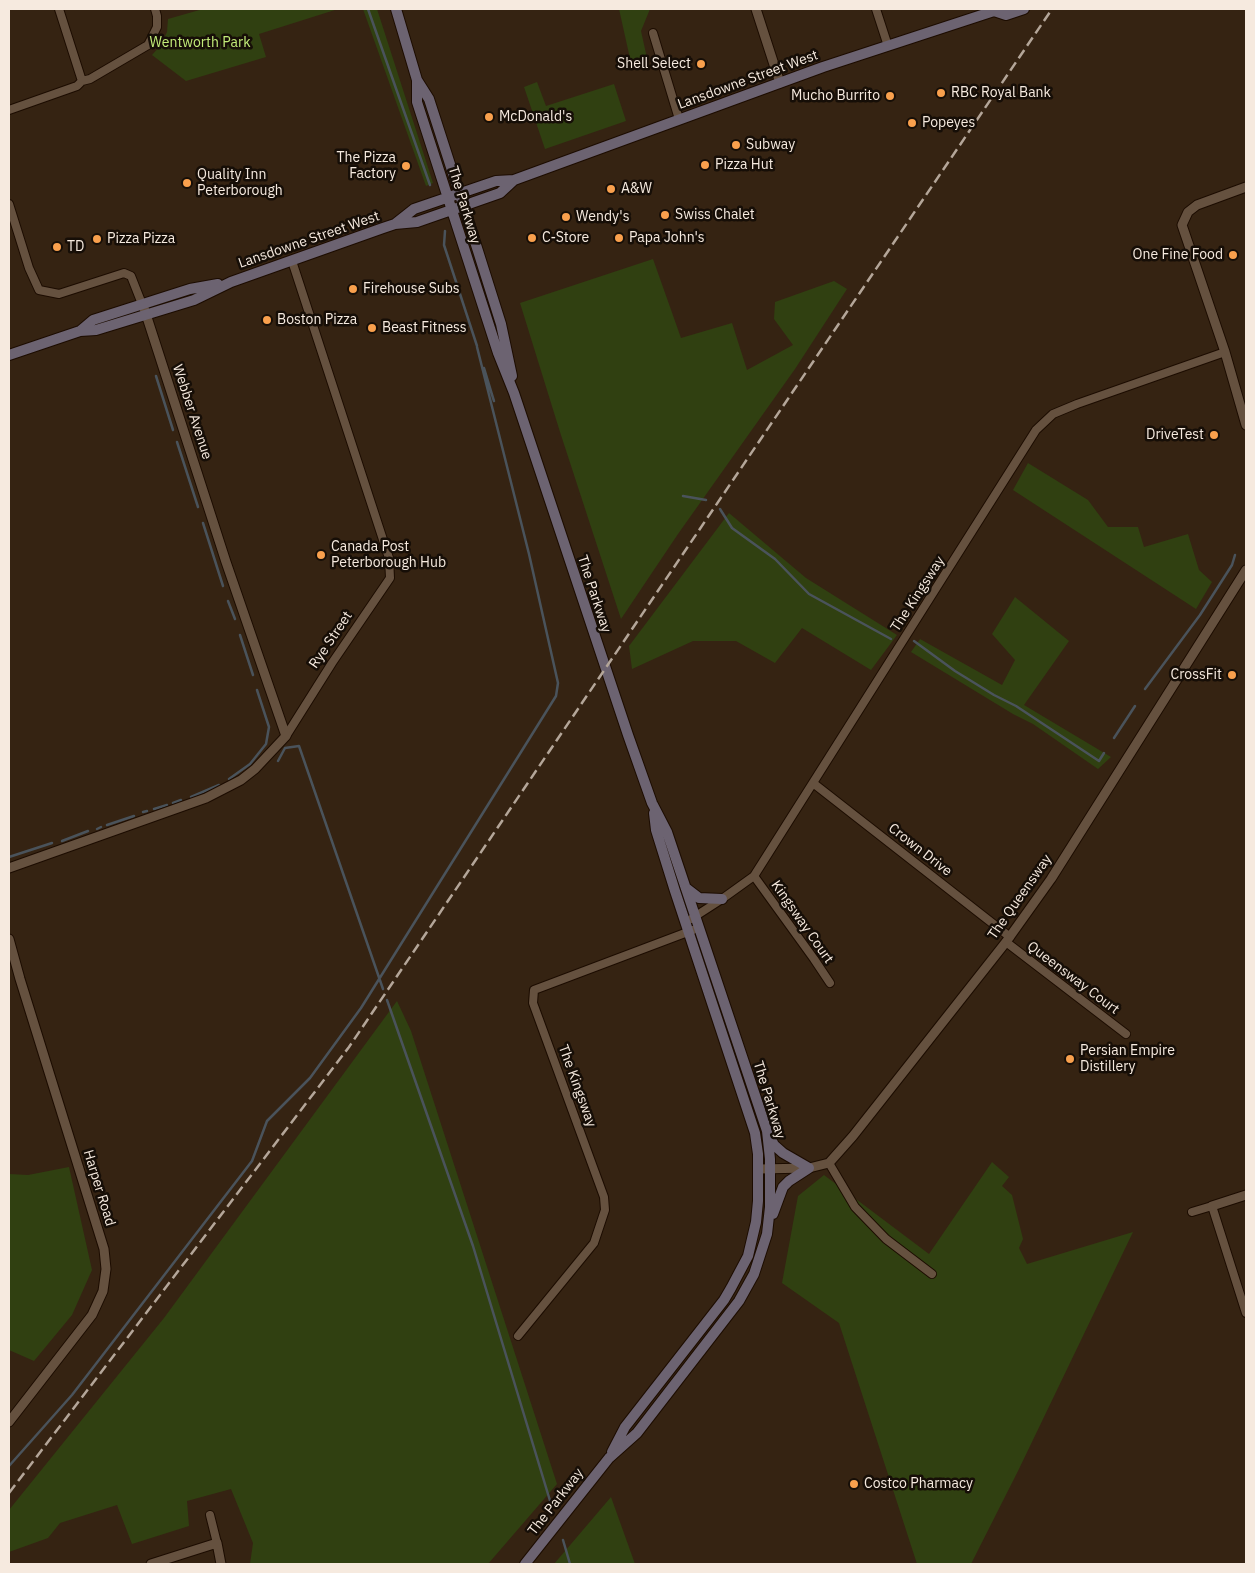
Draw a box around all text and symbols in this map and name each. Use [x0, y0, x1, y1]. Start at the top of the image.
park label: Wentworth Park [149, 35, 251, 51]
street label: Lansdowne Street West [676, 47, 820, 113]
place label: Shell Select [617, 56, 691, 72]
marker: Shell Select [695, 58, 707, 70]
place label: RBC Royal Bank [951, 85, 1051, 101]
marker: RBC Royal Bank [935, 87, 947, 99]
place label: Mucho Burrito [791, 88, 880, 104]
marker: Mucho Burrito [884, 90, 896, 102]
place label: McDonald's [499, 109, 572, 125]
marker: McDonald's [483, 111, 495, 123]
place label: Popeyes [922, 115, 975, 131]
marker: Popeyes [906, 117, 918, 129]
place label: Subway [746, 137, 795, 153]
marker: Subway [730, 139, 742, 151]
place label: The Pizza Factory [337, 150, 396, 182]
place label: Pizza Hut [715, 157, 774, 173]
marker: Pizza Hut [699, 159, 711, 171]
marker: The Pizza Factory [400, 160, 412, 172]
street label: The Parkway [444, 164, 484, 246]
place label: Quality Inn Peterborough [197, 167, 283, 200]
marker: Quality Inn Peterborough [181, 177, 193, 189]
place label: A&W [621, 181, 652, 197]
marker: A&W [605, 183, 617, 195]
place label: Swiss Chalet [675, 207, 755, 223]
street label: Lansdowne Street West [236, 208, 382, 272]
place label: Wendy's [576, 209, 629, 225]
marker: Swiss Chalet [659, 209, 671, 221]
marker: Wendy's [560, 211, 572, 223]
place label: C-Store [542, 230, 589, 246]
place label: Papa John's [629, 230, 705, 246]
place label: Pizza Pizza [107, 231, 175, 247]
marker: C-Store [526, 232, 538, 244]
marker: Papa John's [613, 232, 625, 244]
marker: Pizza Pizza [91, 233, 103, 245]
place label: TD [67, 239, 84, 255]
marker: TD [51, 241, 63, 253]
place label: One Fine Food [1133, 247, 1223, 263]
marker: One Fine Food [1227, 249, 1239, 261]
place label: Firehouse Subs [363, 281, 460, 297]
marker: Firehouse Subs [347, 283, 359, 295]
place label: Boston Pizza [277, 312, 357, 328]
marker: Boston Pizza [261, 314, 273, 326]
place label: Beast Fitness [382, 320, 467, 336]
marker: Beast Fitness [366, 322, 378, 334]
street label: Webber Avenue [169, 362, 215, 462]
place label: DriveTest [1146, 427, 1204, 443]
marker: DriveTest [1208, 429, 1220, 441]
place label: Canada Post Peterborough Hub [331, 539, 446, 572]
marker: Canada Post Peterborough Hub [315, 549, 327, 561]
street label: The Parkway [574, 553, 614, 635]
street label: The Kingsway [887, 553, 949, 635]
street label: Rye Street [306, 608, 356, 672]
place label: CrossFit [1171, 667, 1222, 683]
marker: CrossFit [1226, 669, 1238, 681]
street label: Crown Drive [885, 820, 955, 880]
street label: The Queensway [984, 851, 1056, 943]
street label: Kingsway Court [767, 877, 837, 967]
street label: Queensway Court [1024, 938, 1122, 1018]
street label: The Kingsway [554, 1043, 600, 1129]
place label: Persian Empire Distillery [1080, 1043, 1175, 1076]
marker: Persian Empire Distillery [1064, 1053, 1076, 1065]
street label: The Parkway [749, 1059, 789, 1141]
street label: Harper Road [79, 1148, 119, 1228]
street label: The Parkway [525, 1465, 587, 1539]
place label: Costco Pharmacy [864, 1476, 973, 1492]
marker: Costco Pharmacy [848, 1478, 860, 1490]

